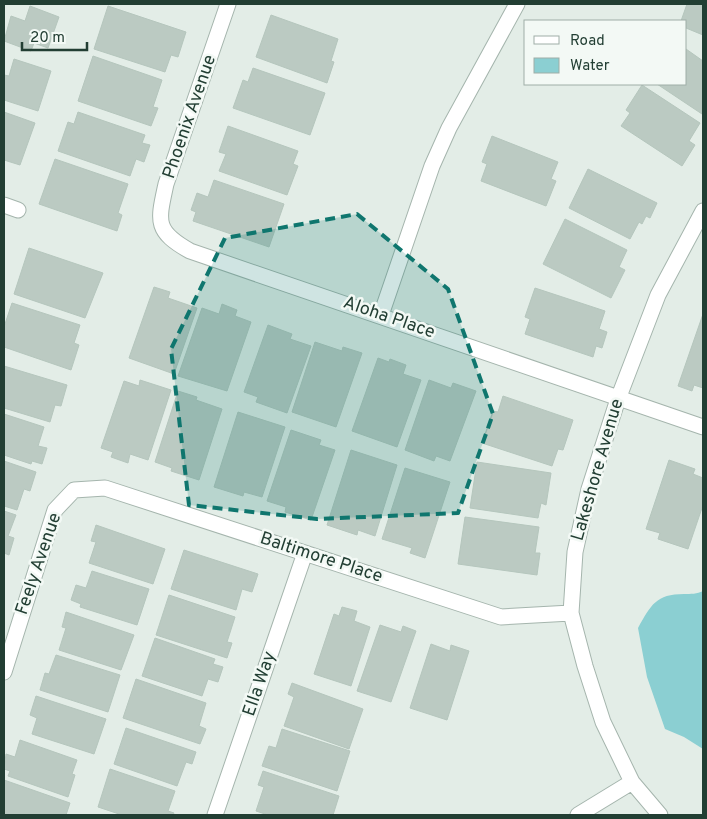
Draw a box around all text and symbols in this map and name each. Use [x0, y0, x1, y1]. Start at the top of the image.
scale bar [22, 20, 88, 52]
legend [524, 20, 687, 85]
text: 20 m [30, 29, 65, 48]
text: Road [570, 32, 605, 51]
street label: Phoenix Avenue [158, 52, 222, 182]
text: Water [570, 57, 610, 76]
street label: Aloha Place [340, 292, 438, 344]
street label: Lakeshore Avenue [567, 396, 629, 544]
street label: Feely Avenue [11, 510, 67, 618]
street label: Baltimore Place [257, 527, 385, 589]
street label: Ella Way [238, 648, 282, 720]

